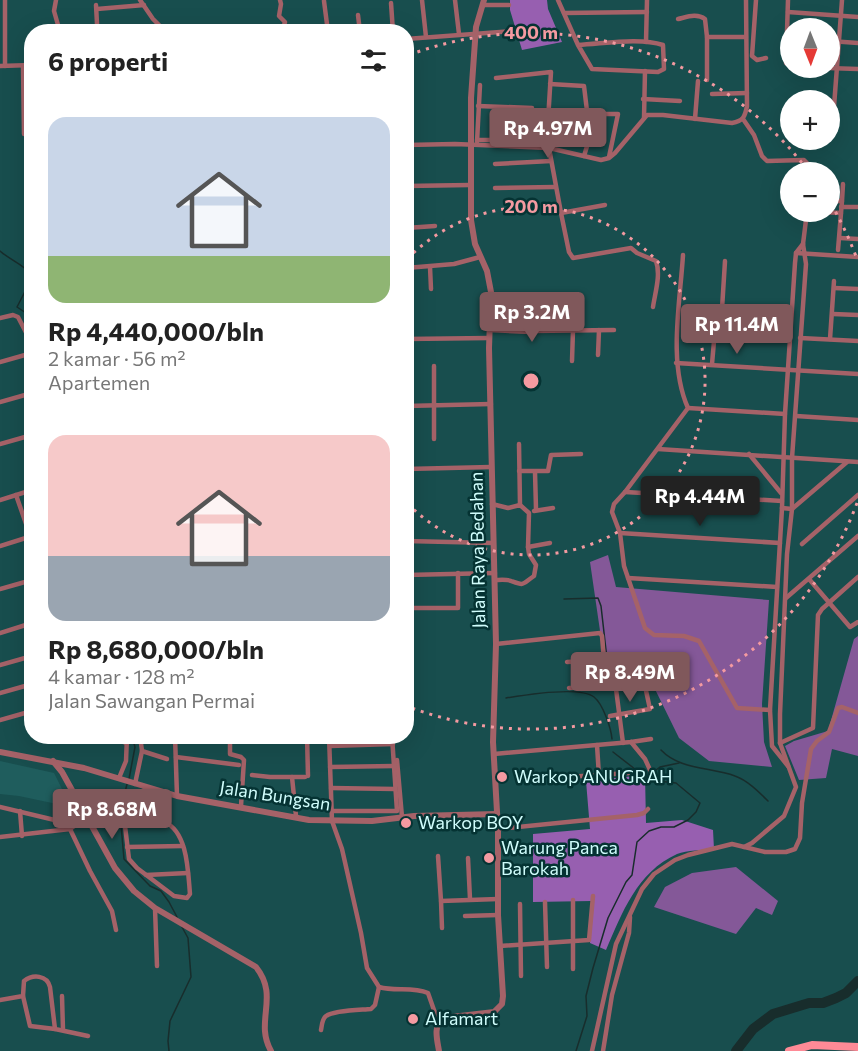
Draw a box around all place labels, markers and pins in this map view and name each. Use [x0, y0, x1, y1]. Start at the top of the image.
pin: Rp 4.97M [486, 108, 610, 159]
pin: Rp 3.2M [477, 292, 587, 343]
pin: Rp 11.4M [675, 304, 799, 355]
centre of rings [521, 371, 541, 391]
pin: Rp 4.44M [638, 476, 762, 527]
pin: Rp 8.49M [568, 652, 692, 703]
place label: Warkop ANUGRAH [514, 765, 673, 787]
marker: Warkop ANUGRAH [495, 770, 509, 784]
pin: Rp 8.68M [50, 789, 174, 840]
place label: Warkop BOY [418, 811, 524, 833]
marker: Warkop BOY [399, 816, 413, 830]
place label: Warung Panca Barokah [501, 836, 618, 879]
marker: Warung Panca Barokah [482, 851, 496, 865]
place label: Alfamart [425, 1007, 498, 1029]
marker: Alfamart [406, 1012, 420, 1026]

